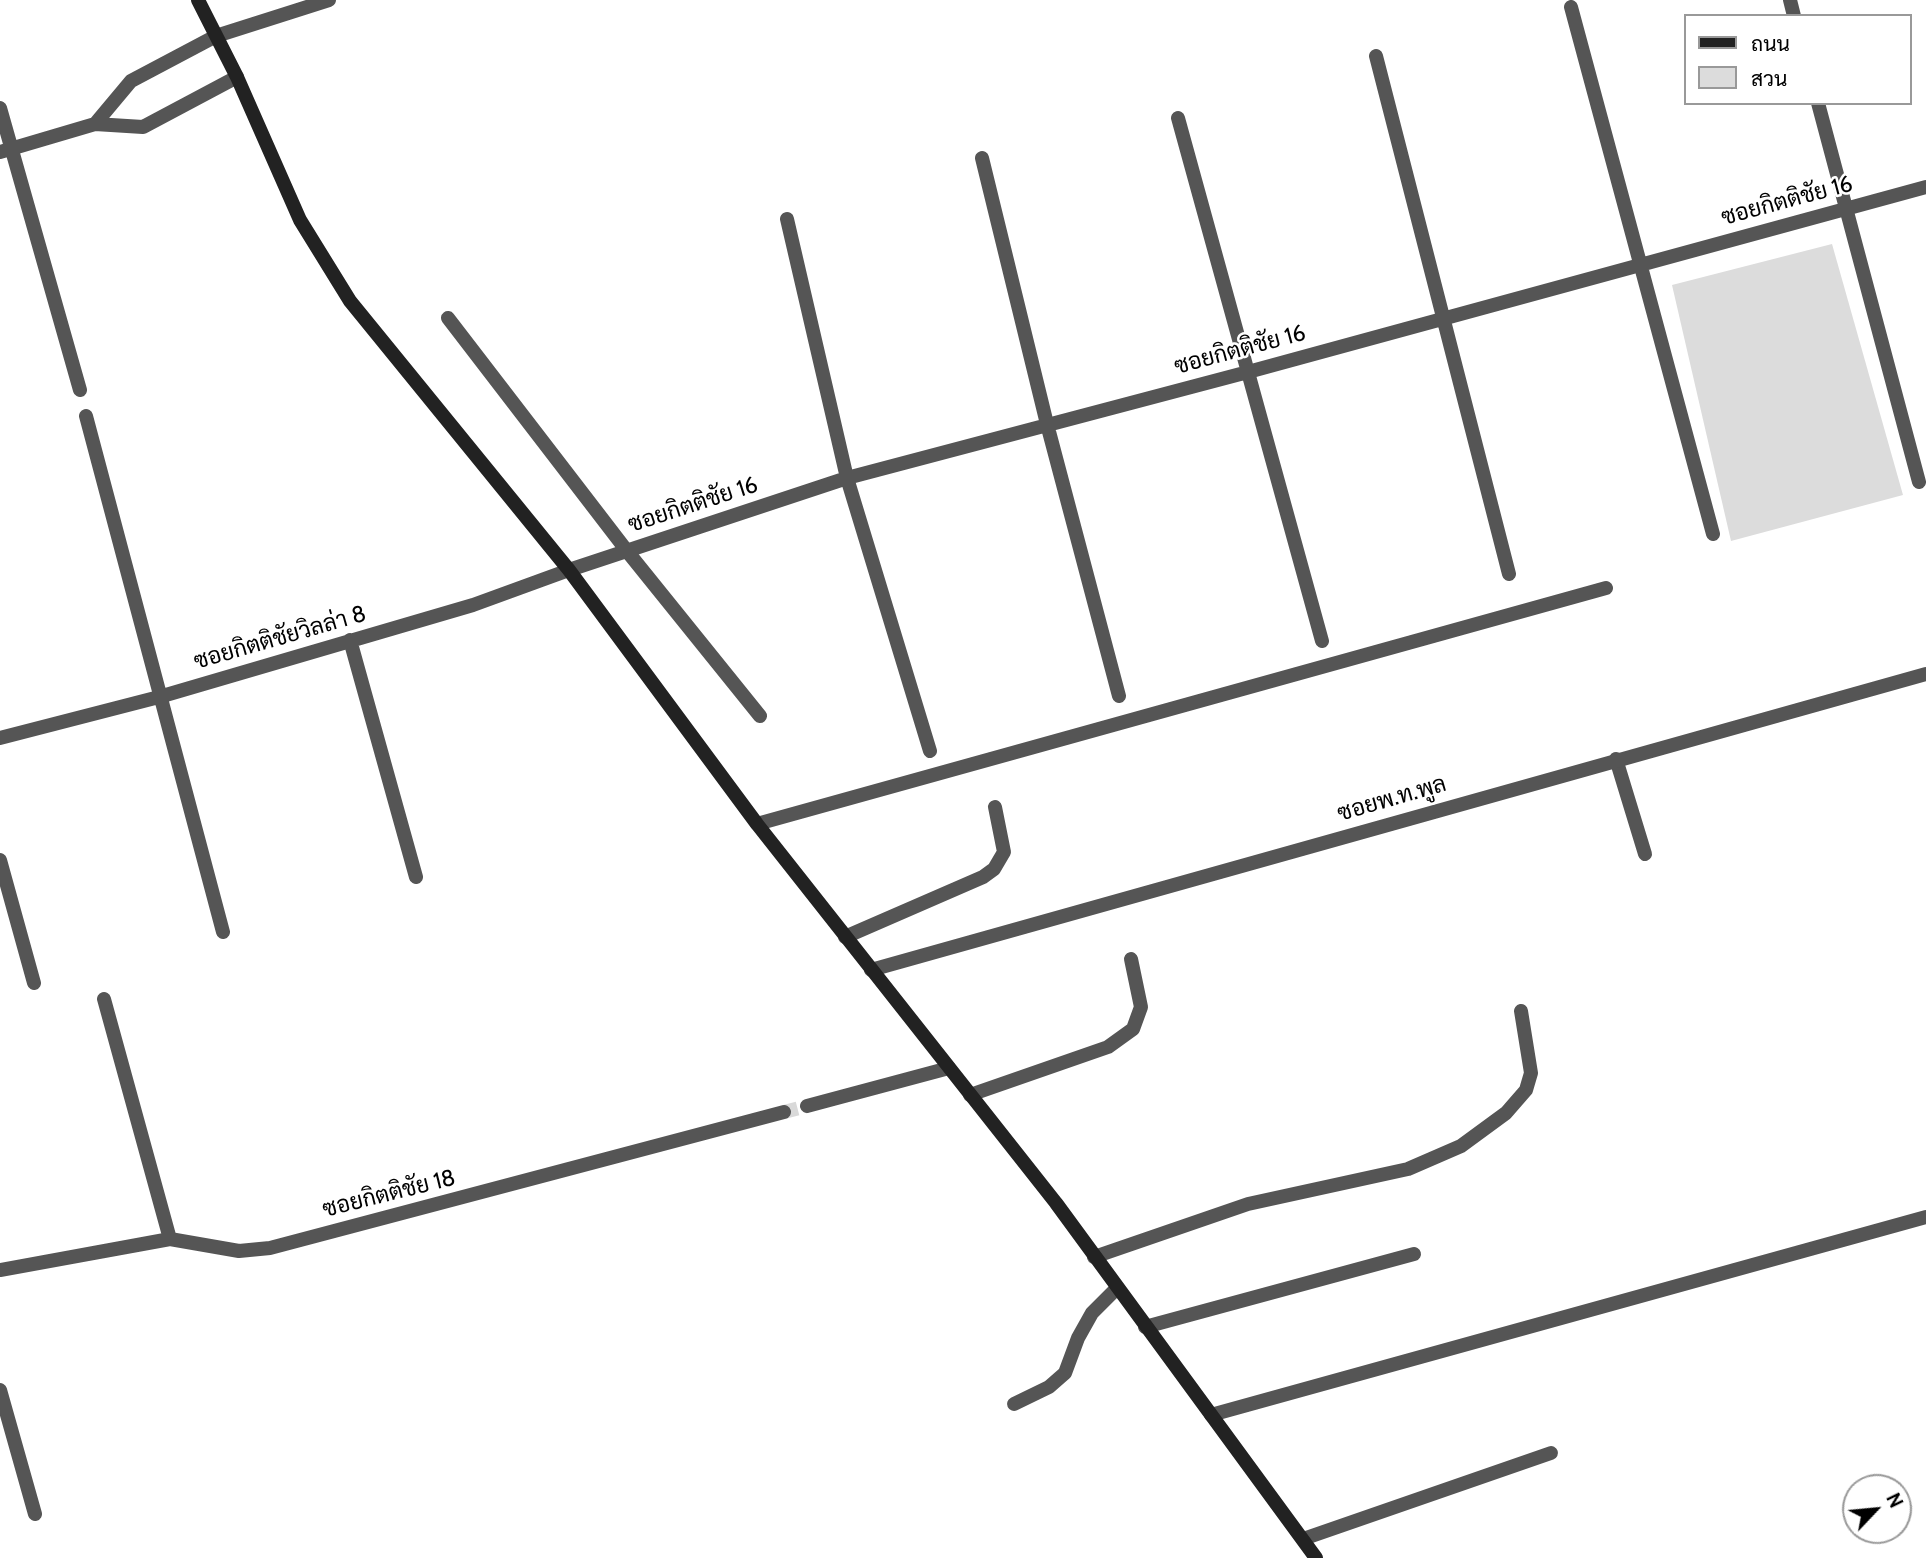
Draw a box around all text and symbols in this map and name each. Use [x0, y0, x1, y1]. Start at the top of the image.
legend [1685, 14, 1912, 105]
text: ถนน [1751, 31, 1790, 56]
text: สวน [1751, 66, 1787, 91]
street label: ซอยกิตติชัย 16 [1718, 170, 1856, 232]
street label: ซอยกิตติชัย 16 [1171, 319, 1309, 381]
street label: ซอยกิตติชัย 16 [625, 471, 761, 539]
street label: ซอยกิตติชัยวิลล่า 8 [191, 600, 369, 676]
street label: ซอยพ.ท.พูล [1334, 770, 1450, 828]
street label: ซอยกิตติชัย 18 [320, 1164, 458, 1224]
north arrow [1842, 1474, 1912, 1544]
text: N [1881, 1489, 1908, 1512]

